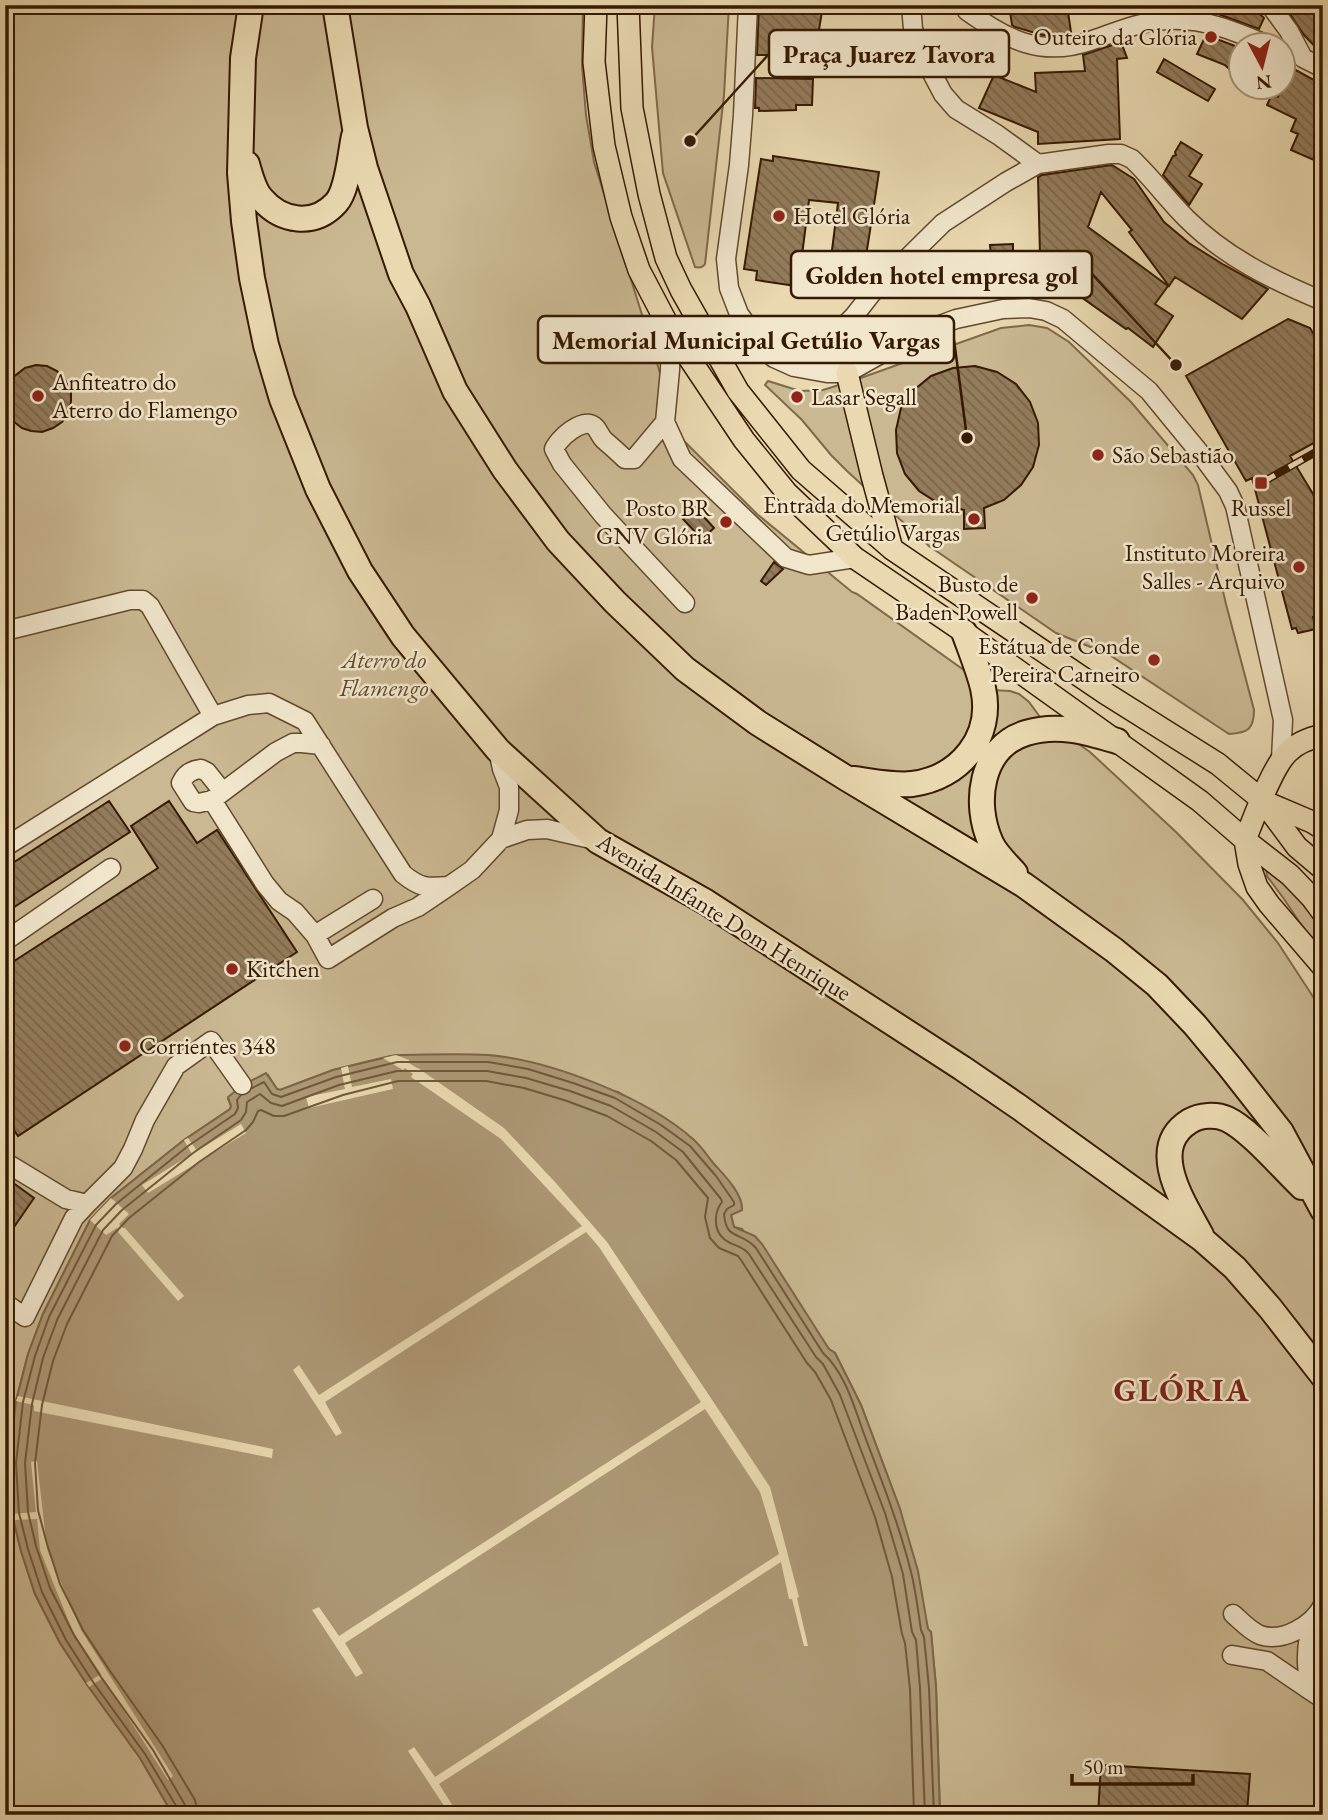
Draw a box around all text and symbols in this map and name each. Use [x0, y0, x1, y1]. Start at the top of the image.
place label: Outeiro da Glória [1033, 21, 1197, 52]
marker: Outeiro da Glória [1203, 29, 1219, 45]
callout: Praça Juarez Tavora [769, 30, 1009, 77]
north arrow [1226, 32, 1296, 102]
text: Praça Juarez Tavora [783, 37, 996, 71]
text: N [1254, 69, 1273, 96]
place label: Hotel Glória [793, 200, 911, 231]
marker: Hotel Glória [771, 208, 787, 224]
callout: Golden hotel empresa gol [791, 251, 1092, 298]
text: Golden hotel empresa gol [806, 258, 1078, 292]
callout: Memorial Municipal Getúlio Vargas [538, 316, 954, 363]
text: Memorial Municipal Getúlio Vargas [552, 323, 940, 357]
place label: Anfiteatro do Aterro do Flamengo [51, 366, 238, 425]
place label: Lasar Segall [811, 381, 917, 412]
marker: Anfiteatro do Aterro do Flamengo [30, 388, 46, 404]
marker: Lasar Segall [789, 389, 805, 405]
place label: São Sebastião [1112, 439, 1234, 470]
marker: São Sebastião [1090, 447, 1106, 463]
marker: Russel [1253, 475, 1269, 491]
place label: Entrada do Memorial Getúlio Vargas [763, 489, 960, 548]
place label: Posto BR GNV Glória [596, 492, 713, 551]
place label: Russel [1231, 492, 1291, 523]
marker: Entrada do Memorial Getúlio Vargas [966, 511, 982, 527]
marker: Posto BR GNV Glória [718, 514, 734, 530]
place label: Instituto Moreira Salles - Arquivo [1125, 537, 1285, 596]
marker: Instituto Moreira Salles - Arquivo [1291, 559, 1307, 575]
place label: Busto de Baden Powell [895, 568, 1018, 627]
marker: Busto de Baden Powell [1024, 590, 1040, 606]
place label: Estátua de Conde Pereira Carneiro [978, 630, 1140, 689]
park label: Aterro do Flamengo [338, 644, 429, 703]
marker: Estátua de Conde Pereira Carneiro [1146, 652, 1162, 668]
street label: Avenida Infante Dom Henrique [590, 825, 857, 1008]
place label: Kitchen [246, 953, 320, 984]
marker: Kitchen [224, 961, 240, 977]
place label: Corrientes 348 [139, 1030, 276, 1061]
marker: Corrientes 348 [117, 1038, 133, 1054]
district label: GLÓRIA [1113, 1369, 1251, 1411]
scale bar [1072, 1743, 1193, 1787]
text: 50 m [1083, 1753, 1124, 1780]

